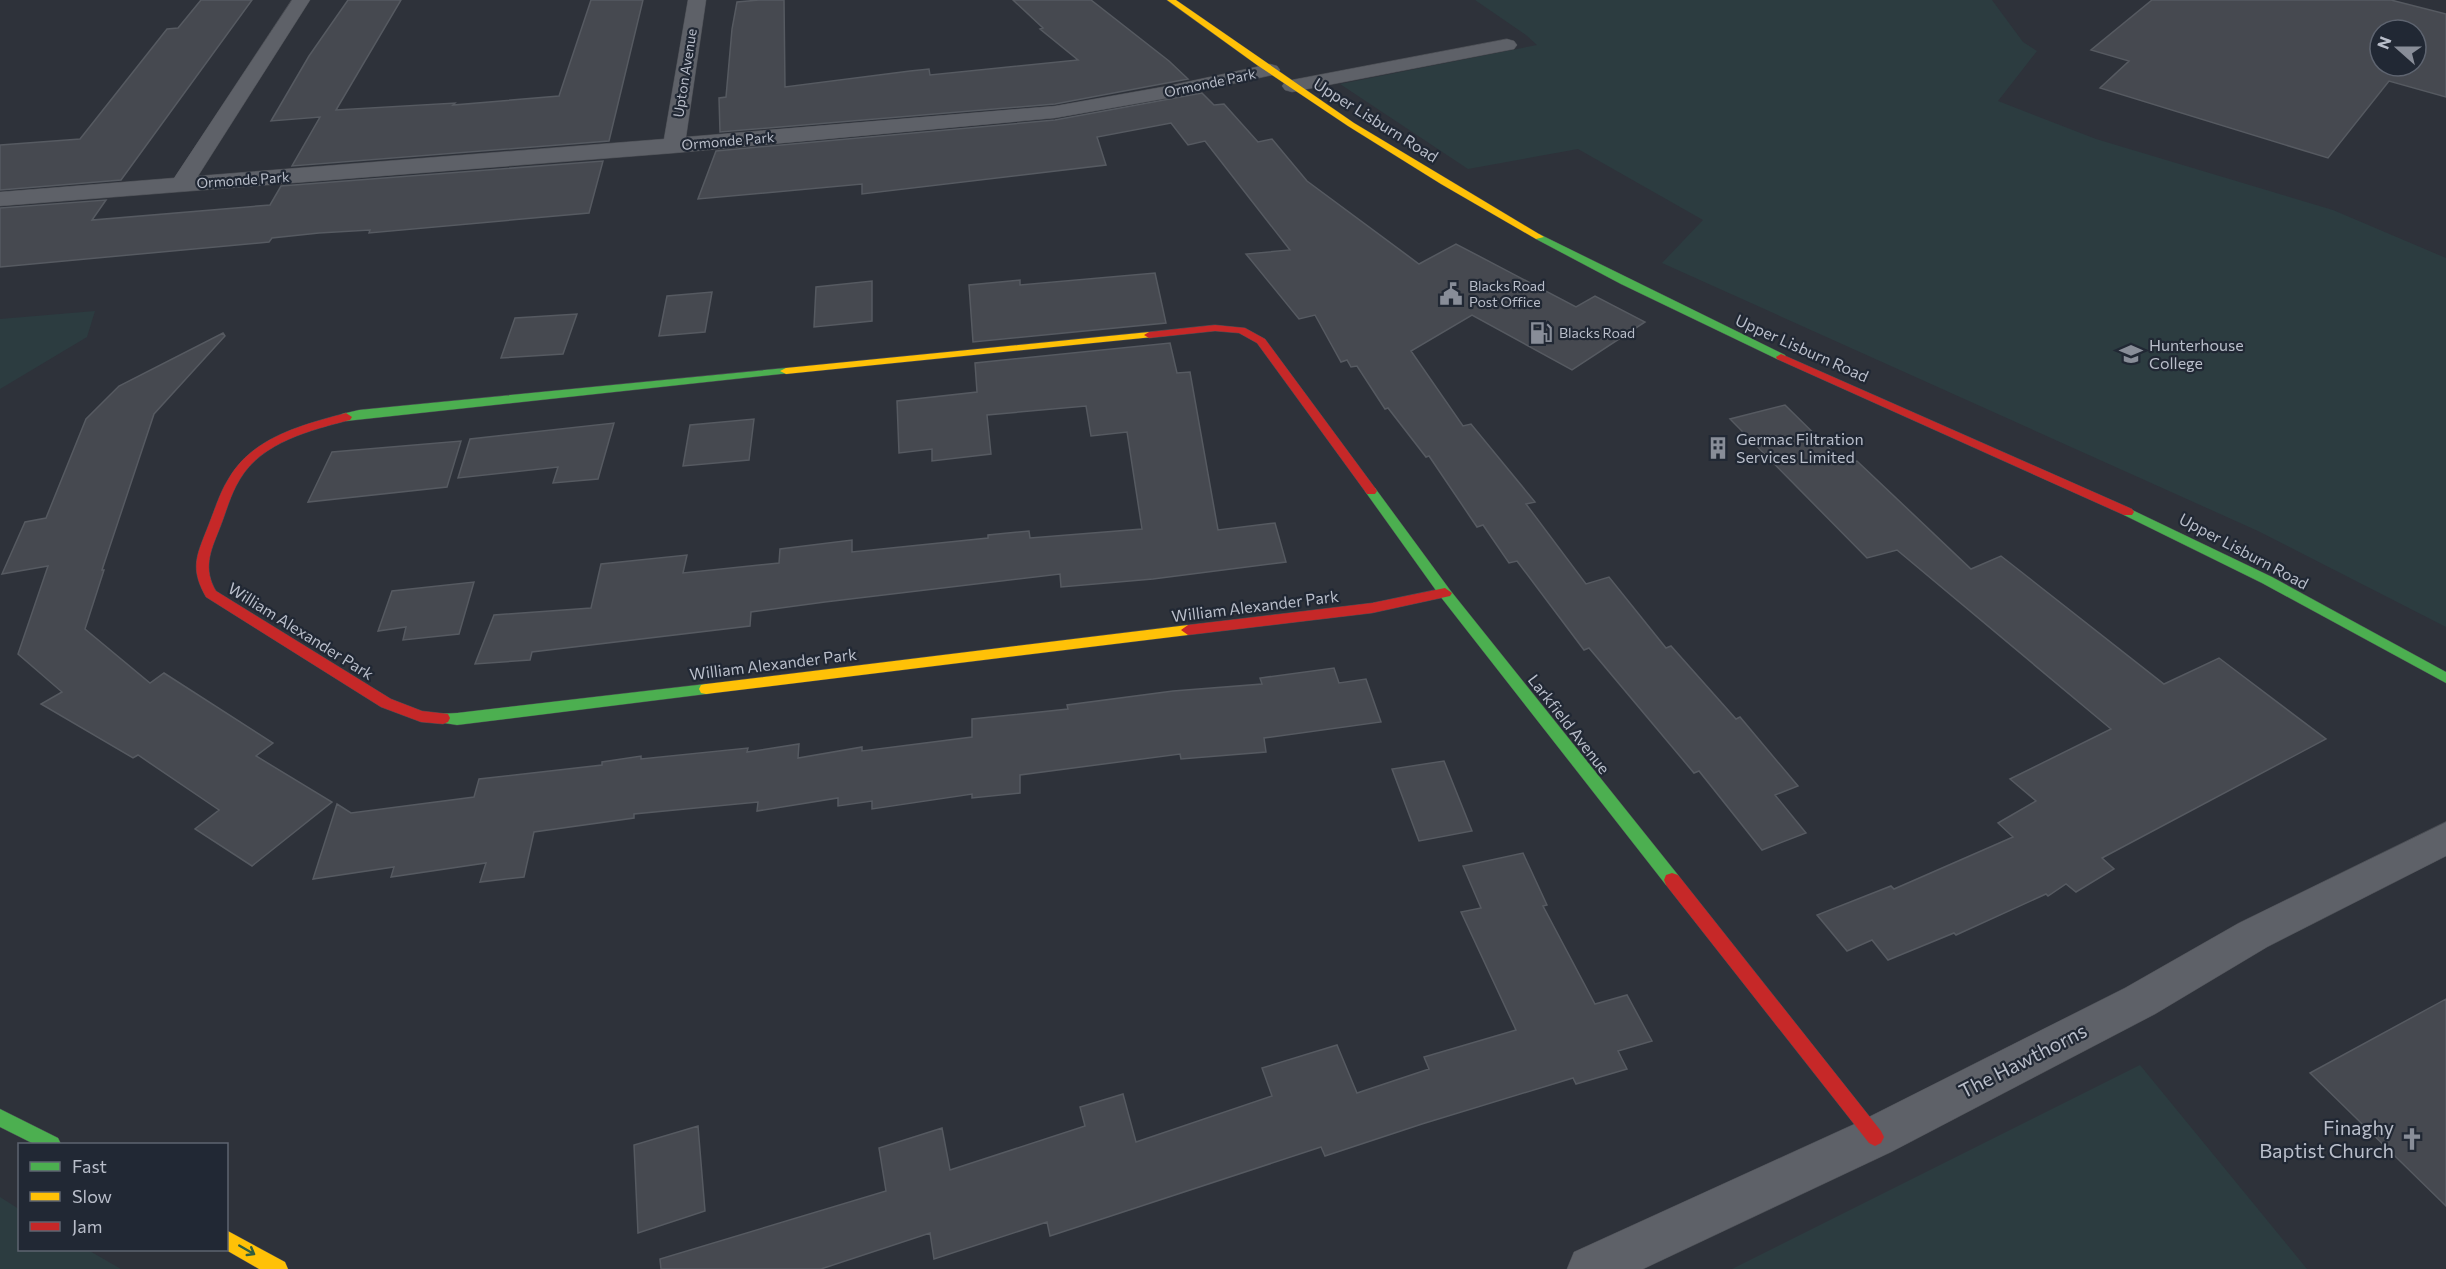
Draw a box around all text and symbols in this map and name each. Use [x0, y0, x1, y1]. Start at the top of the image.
north arrow [2368, 18, 2428, 78]
street label: Upton Avenue [669, 27, 700, 119]
text: N [2373, 33, 2395, 51]
street label: Ormonde Park [1163, 64, 1258, 101]
street label: Upper Lisburn Road [1310, 74, 1442, 166]
street label: Ormonde Park [681, 128, 775, 153]
street label: Ormonde Park [196, 168, 290, 191]
place label: Blacks Road Post Office [1469, 277, 1545, 310]
public building icon: Blacks Road Post Office [1438, 281, 1464, 307]
street label: Upper Lisburn Road [1733, 310, 1872, 385]
fuel station icon: Blacks Road [1528, 320, 1554, 346]
place label: Blacks Road [1559, 324, 1635, 341]
place label: Hunterhouse College [2149, 335, 2244, 372]
school or university icon: Hunterhouse College [2118, 341, 2144, 367]
place label: Germac Filtration Services Limited [1736, 429, 1864, 466]
building icon: Germac Filtration Services Limited [1705, 435, 1731, 461]
street label: Upper Lisburn Road [2176, 508, 2312, 593]
street label: William Alexander Park [225, 578, 378, 683]
street label: William Alexander Park [1170, 586, 1340, 625]
street label: William Alexander Park [688, 644, 858, 683]
street label: Larkfield Avenue [1525, 670, 1614, 777]
street label: The Hawthorns [1955, 1018, 2090, 1103]
place label: Finaghy Baptist Church [2259, 1115, 2394, 1162]
church icon: Finaghy Baptist Church [2399, 1126, 2425, 1152]
legend [18, 1143, 228, 1251]
text: Fast [72, 1155, 107, 1177]
text: Slow [72, 1185, 112, 1207]
text: Jam [72, 1215, 102, 1237]
one-way arrow [238, 1245, 255, 1257]

